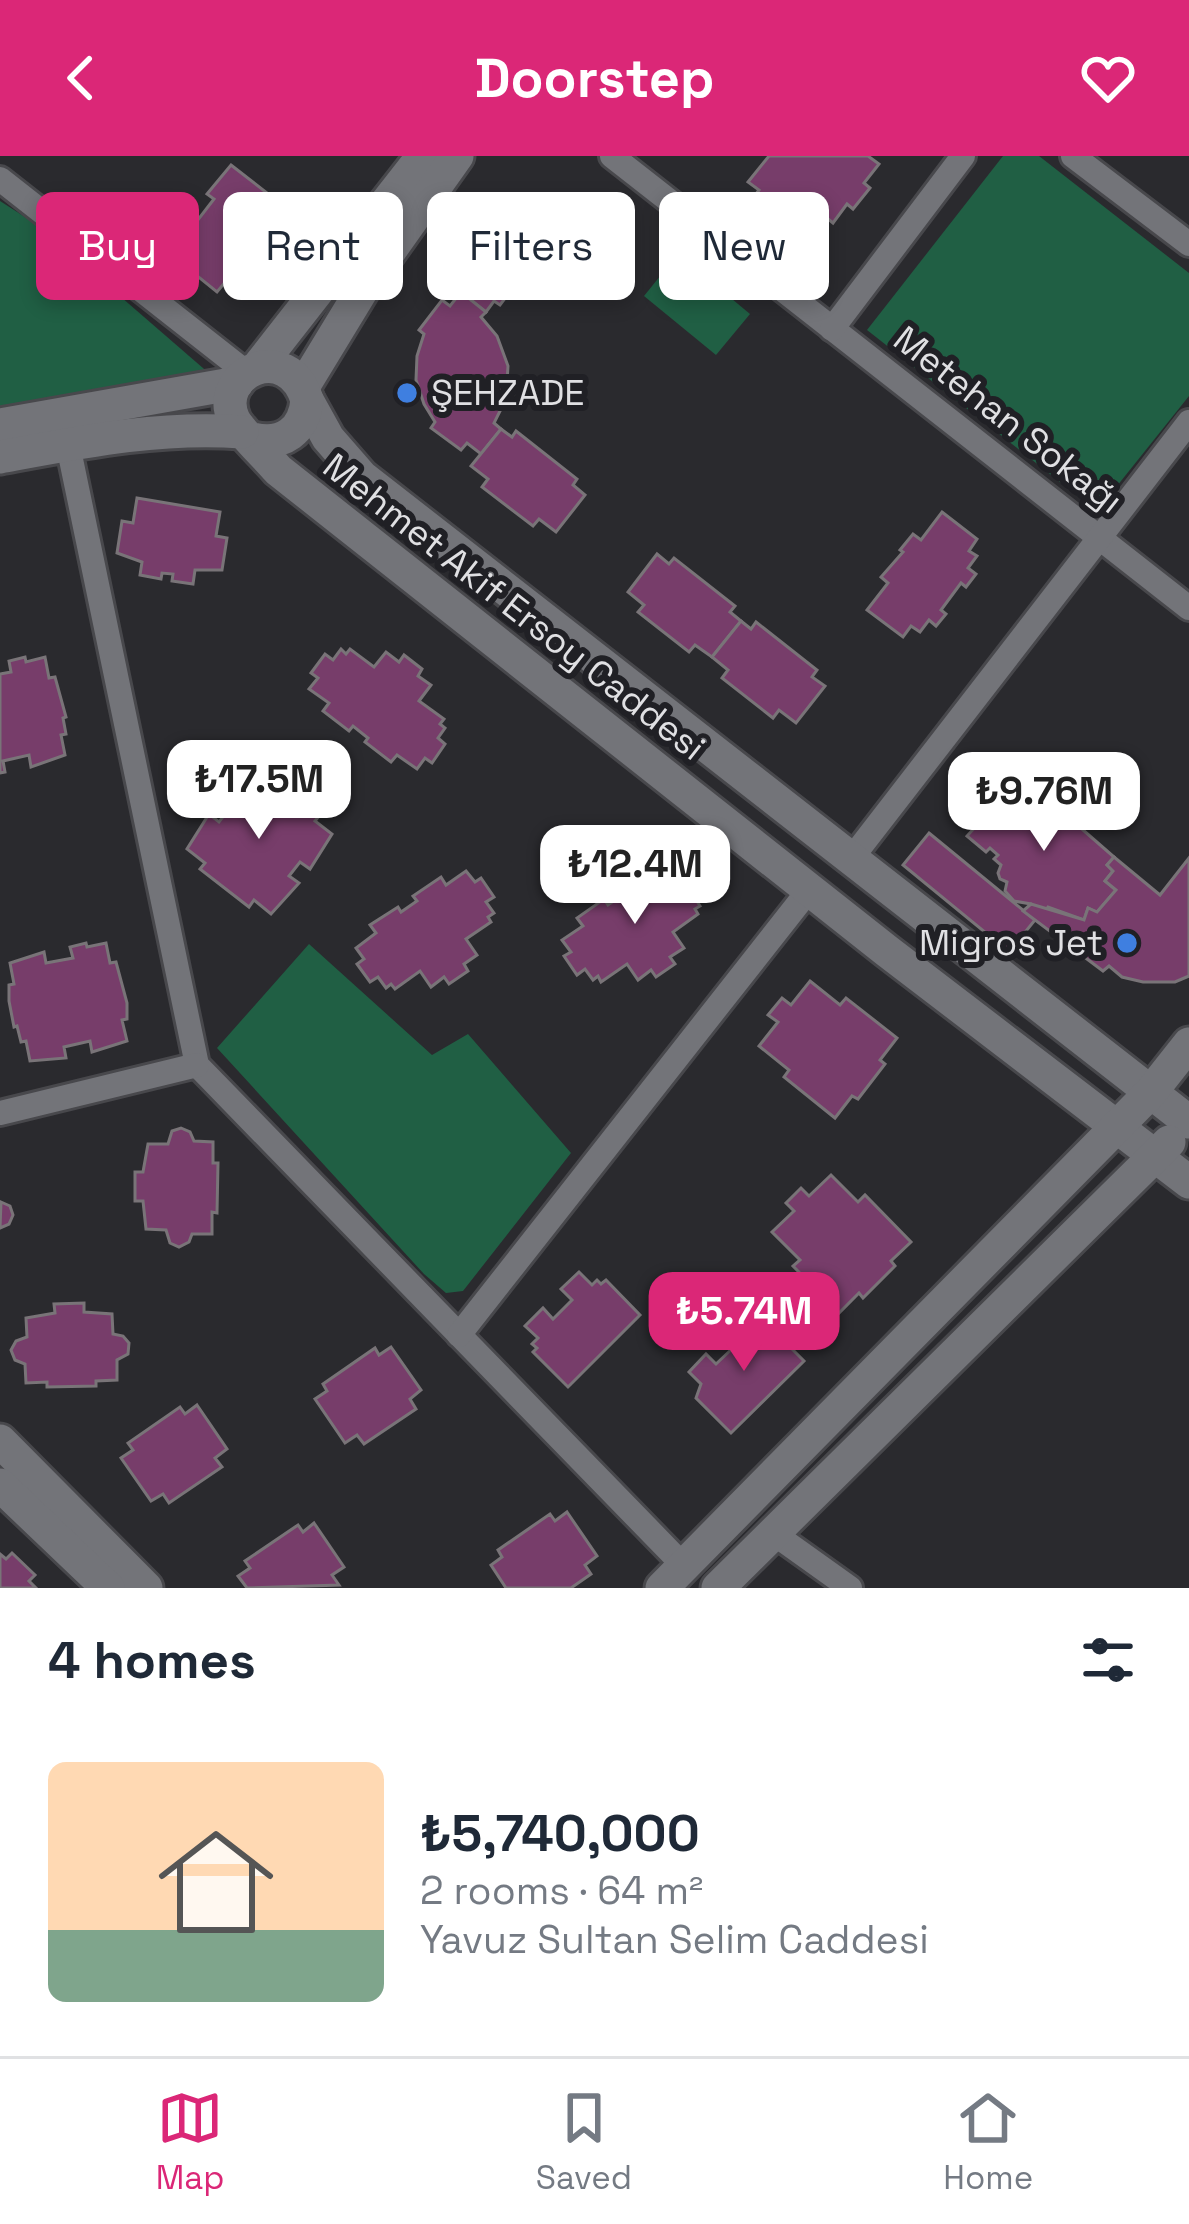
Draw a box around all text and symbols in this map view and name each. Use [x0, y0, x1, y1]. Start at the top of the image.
text: Doorstep [475, 44, 714, 113]
icon: back [48, 45, 114, 111]
icon: heart [1075, 45, 1141, 111]
chip: Buy [36, 192, 199, 300]
chip: Rent [223, 192, 403, 300]
chip: Filters [427, 192, 635, 300]
chip: New [659, 192, 829, 300]
street label: Metehan Sokağı [884, 316, 1132, 524]
place label: ŞEHZADE [431, 370, 585, 416]
marker: ŞEHZADE [394, 380, 420, 406]
street label: Mehmet Akif Ersoy Caddesi [314, 444, 714, 770]
pin: ₺17.5M [161, 740, 357, 842]
pin: ₺9.76M [946, 752, 1142, 854]
text: ₺17.5M [194, 754, 324, 803]
text: ₺9.76M [975, 766, 1113, 815]
pin: ₺12.4M [537, 825, 733, 927]
text: ₺12.4M [567, 839, 703, 888]
place label: Migros Jet [919, 920, 1103, 966]
marker: Migros Jet [1114, 930, 1140, 956]
pin: ₺5.74M [646, 1272, 842, 1374]
text: ₺5.74M [676, 1286, 812, 1335]
icon: filters [1075, 1627, 1141, 1693]
text: 4 homes [48, 1628, 256, 1693]
text: ₺5,740,000 [420, 1801, 700, 1866]
icon: home [144, 1810, 288, 1954]
text: 2 rooms · 64 m² [420, 1866, 703, 1915]
text: Yavuz Sultan Selim Caddesi [420, 1915, 929, 1964]
tab: Map [156, 2085, 224, 2199]
tab: Saved [536, 2085, 632, 2199]
tab: Home [943, 2085, 1033, 2199]

